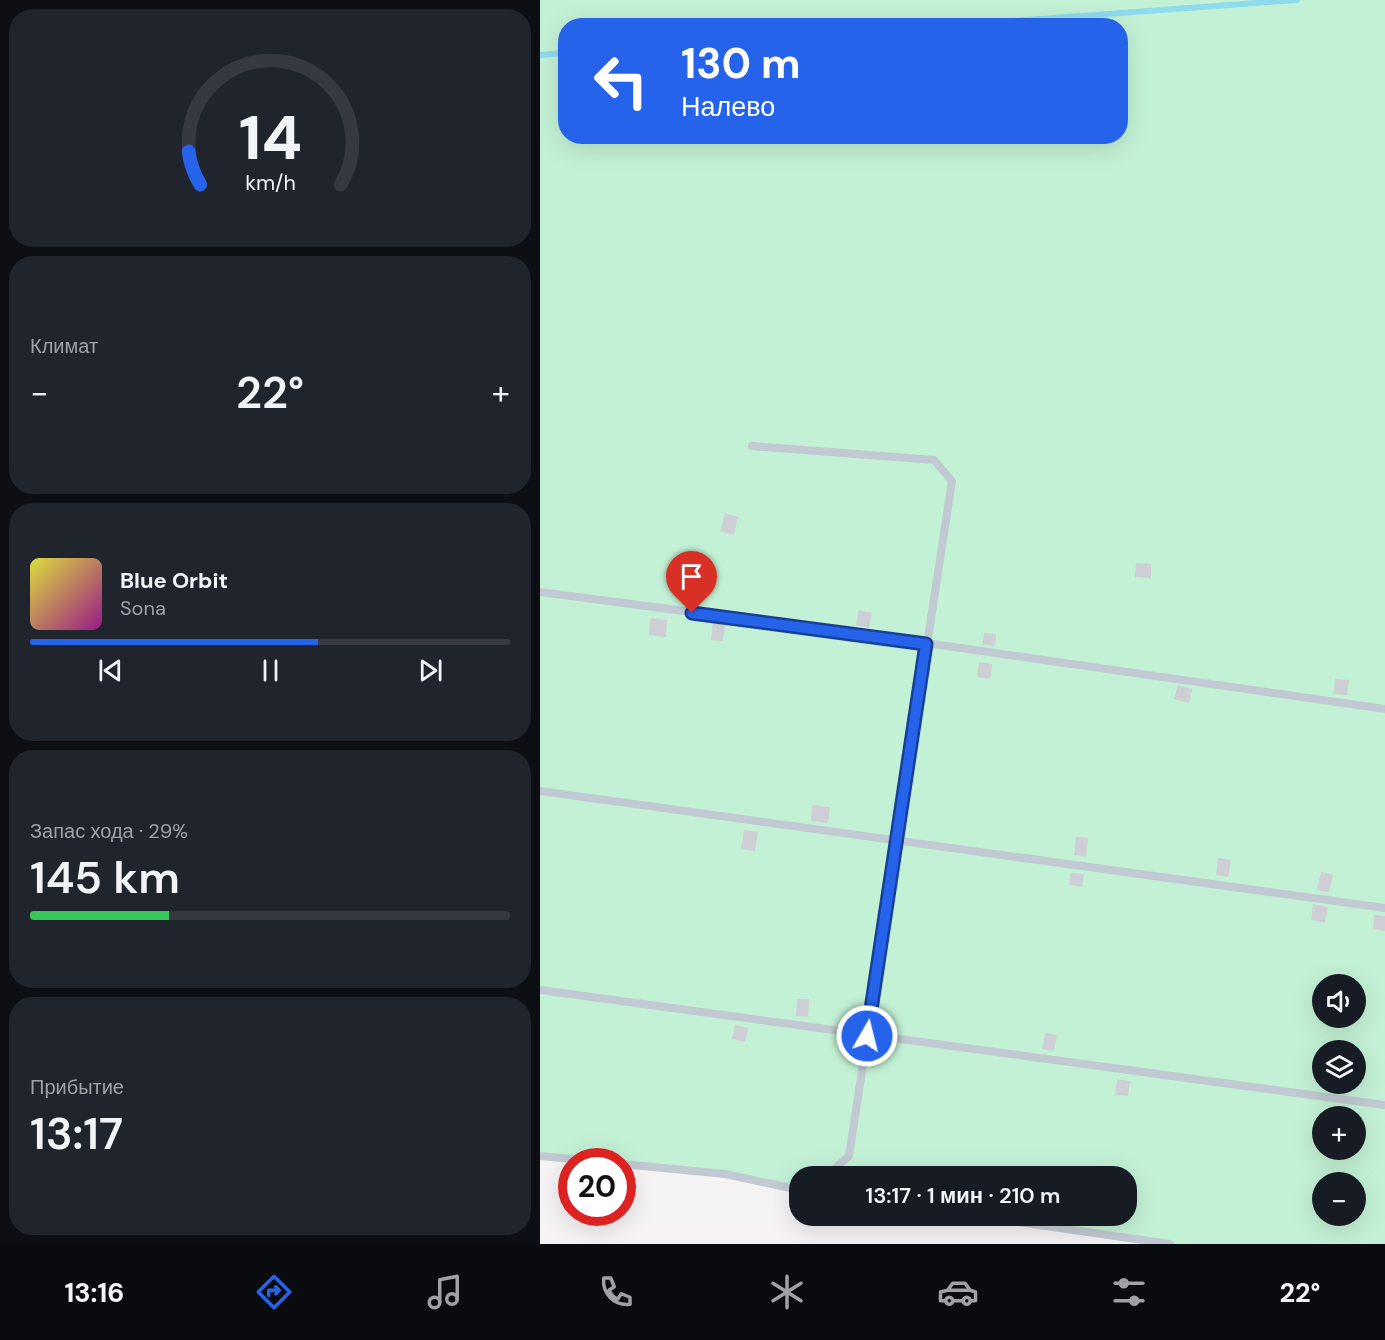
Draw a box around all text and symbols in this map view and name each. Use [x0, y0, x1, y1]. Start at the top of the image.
text: 130 m [681, 36, 801, 91]
icon: left [582, 42, 660, 120]
text: Налево [681, 89, 775, 124]
text: 14 [238, 97, 302, 178]
text: km/h [245, 169, 295, 197]
text: Климат [30, 333, 98, 359]
text: 22° [236, 363, 304, 422]
text: − [30, 371, 48, 414]
text: + [492, 371, 510, 414]
pin [666, 551, 717, 613]
icon: arrive [675, 560, 708, 593]
text: Blue Orbit [120, 566, 228, 595]
text: Sona [120, 595, 166, 621]
icon: previous [94, 654, 127, 687]
icon: pause [254, 654, 287, 687]
icon: next [414, 654, 447, 687]
text: Запас хода · 29% [30, 818, 188, 844]
text: 145 km [30, 848, 180, 907]
map controls [1312, 974, 1366, 1226]
button: sound [1312, 974, 1366, 1028]
position arrow [835, 1004, 899, 1068]
button: layers [1312, 1040, 1366, 1094]
text: Прибытие [30, 1074, 124, 1100]
text: 13:17 [30, 1104, 123, 1163]
button: + [1312, 1106, 1366, 1160]
speed limit sign: 20 [558, 1148, 636, 1226]
button: − [1312, 1172, 1366, 1226]
text: 13:17 · 1 мин · 210 m [866, 1181, 1060, 1210]
icon: directions [253, 1271, 295, 1313]
icon: music [424, 1271, 466, 1313]
icon: phone [595, 1271, 637, 1313]
icon: climate [766, 1271, 808, 1313]
icon: car [937, 1271, 979, 1313]
icon: filters [1108, 1271, 1150, 1313]
text: 13:16 [65, 1275, 124, 1310]
text: 22° [1279, 1275, 1320, 1310]

